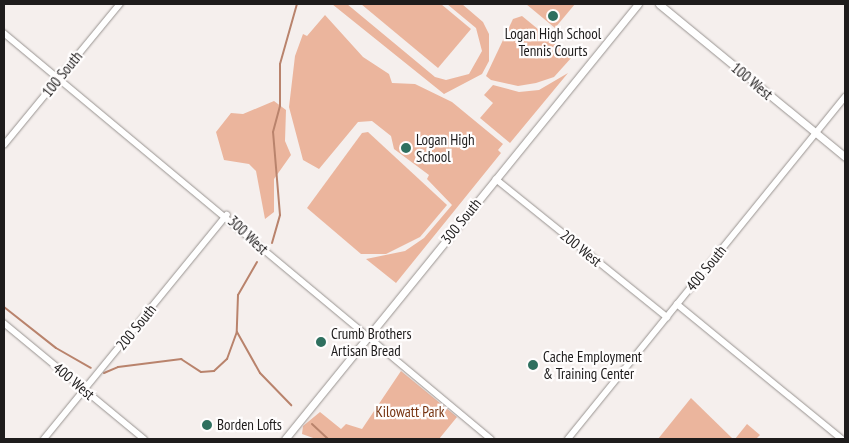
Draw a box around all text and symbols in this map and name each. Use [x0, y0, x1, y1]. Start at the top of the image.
marker: Logan High School Tennis Courts [547, 10, 559, 22]
place label: Logan High School Tennis Courts [505, 24, 601, 59]
street label: 100 South [38, 48, 86, 100]
street label: 100 West [728, 59, 776, 103]
place label: Logan High School [416, 130, 475, 165]
marker: Logan High School [400, 142, 412, 154]
street label: 300 South [437, 195, 485, 247]
street label: 300 West [224, 212, 272, 258]
street label: 200 West [557, 226, 605, 270]
street label: 400 South [682, 242, 730, 294]
street label: 200 South [112, 301, 160, 353]
place label: Crumb Brothers Artisan Bread [331, 324, 412, 359]
marker: Crumb Brothers Artisan Bread [315, 336, 327, 348]
place label: Cache Employment & Training Center [543, 347, 642, 382]
street label: 400 West [50, 359, 98, 403]
marker: Cache Employment & Training Center [527, 359, 539, 371]
park label: Kilowatt Park [375, 403, 445, 421]
place label: Borden Lofts [217, 416, 282, 434]
marker: Borden Lofts [201, 419, 213, 431]

